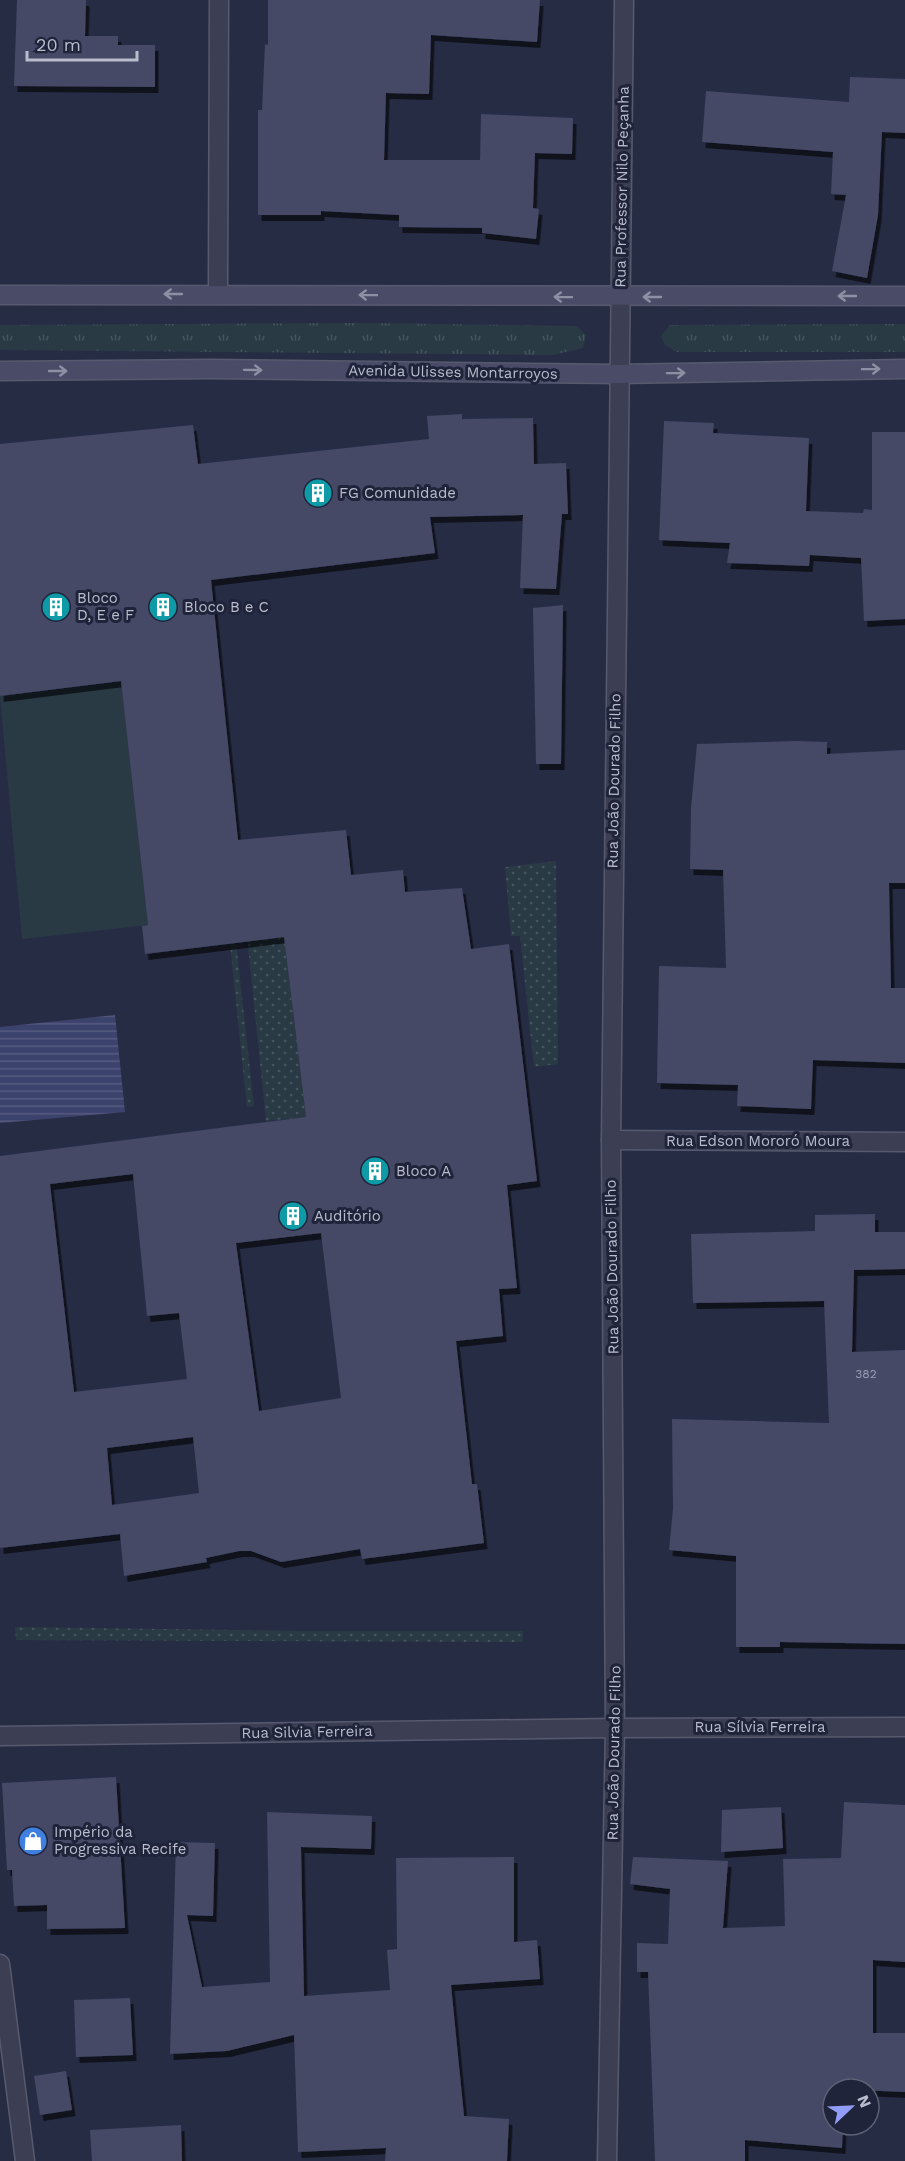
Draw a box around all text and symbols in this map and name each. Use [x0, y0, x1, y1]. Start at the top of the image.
scale bar [27, 24, 136, 62]
text: 20 m [36, 34, 81, 55]
street label: Rua Professor Nilo Peçanha [611, 86, 633, 288]
one-way arrow [163, 288, 183, 300]
one-way arrow [358, 289, 378, 301]
one-way arrow [837, 290, 857, 302]
one-way arrow [553, 291, 573, 303]
one-way arrow [642, 291, 662, 303]
street label: Avenida Ulisses Montarroyos [348, 361, 558, 383]
one-way arrow [861, 363, 881, 375]
one-way arrow [243, 364, 263, 376]
one-way arrow [48, 365, 68, 376]
one-way arrow [666, 367, 686, 379]
building icon: FG Comunidade [302, 477, 334, 509]
place label: FG Comunidade [339, 484, 456, 502]
place label: Bloco D, E e F [77, 589, 134, 624]
building icon: Bloco D, E e F [40, 591, 72, 623]
building icon: Bloco B e C [147, 591, 179, 623]
place label: Bloco B e C [184, 598, 269, 616]
street label: Rua João Dourado Filho [603, 693, 625, 869]
street label: Rua Edson Mororó Moura [666, 1132, 851, 1150]
building icon: Bloco A [359, 1155, 391, 1187]
place label: Bloco A [396, 1162, 451, 1180]
street label: Rua João Dourado Filho [601, 1179, 623, 1355]
building icon: Auditório [277, 1200, 309, 1232]
place label: Auditório [314, 1207, 381, 1225]
house number: 382 [855, 1367, 877, 1381]
street label: Rua João Dourado Filho [603, 1665, 625, 1841]
street label: Rua Sílvia Ferreira [694, 1718, 826, 1736]
street label: Rua Silvia Ferreira [241, 1722, 373, 1742]
place label: Império da Progressiva Recife [54, 1823, 186, 1858]
shop icon: Império da Progressiva Recife [17, 1825, 49, 1857]
north arrow [821, 2077, 881, 2137]
text: N [853, 2092, 875, 2111]

